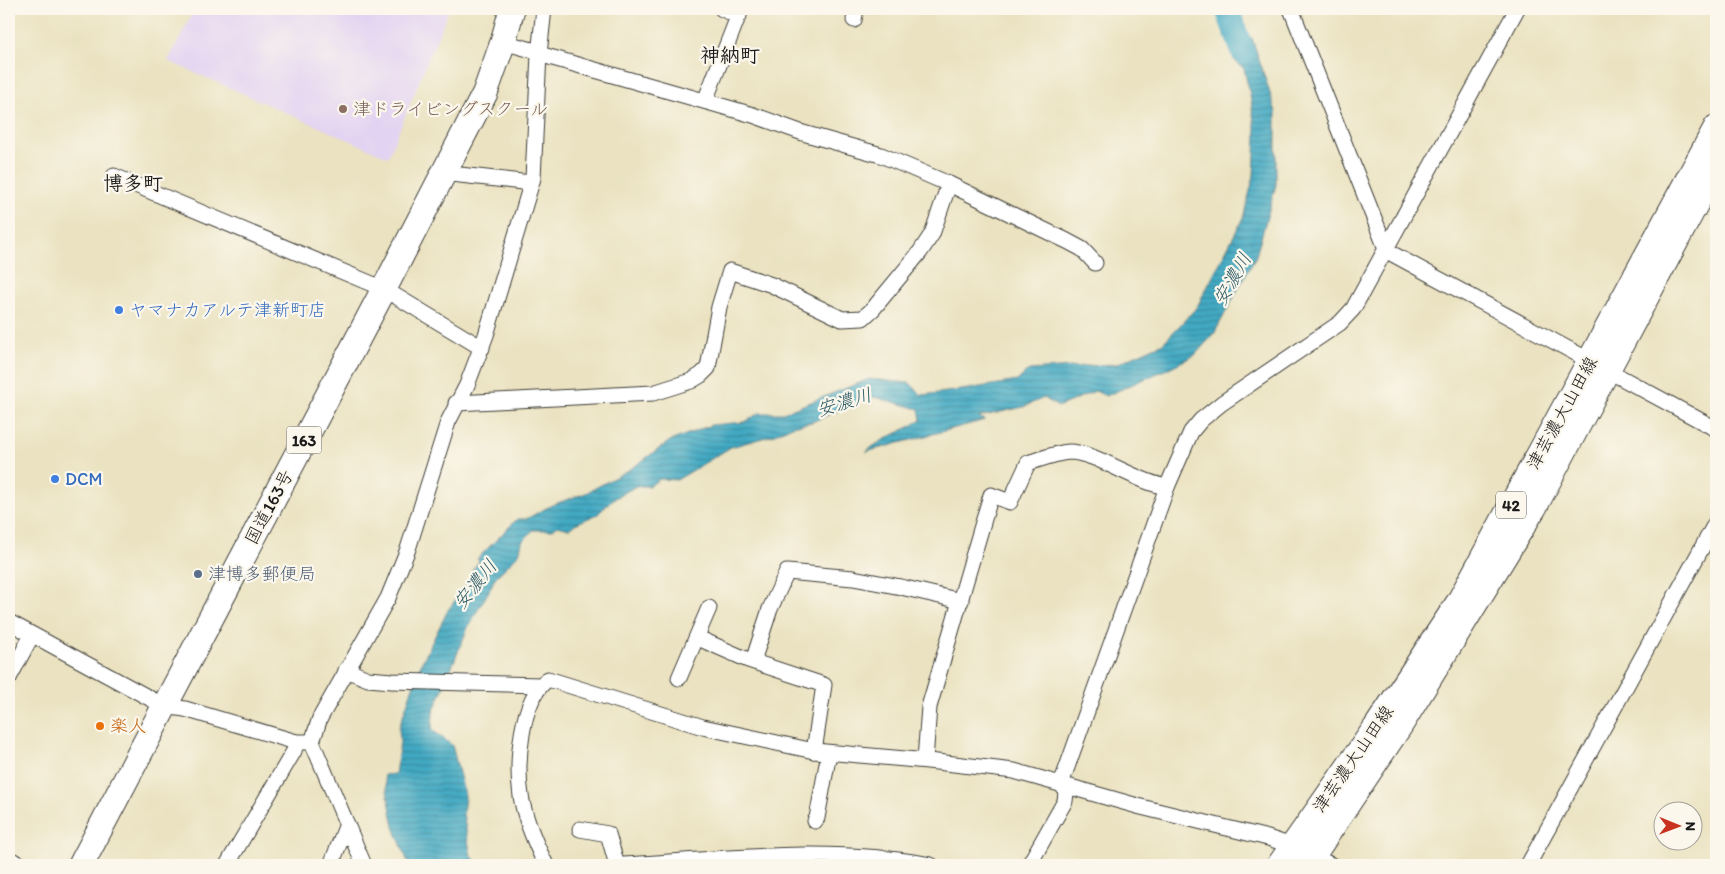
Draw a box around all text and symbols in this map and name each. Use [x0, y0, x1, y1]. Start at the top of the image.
district label: 神納町 [700, 43, 760, 67]
place label: 津ドライビングスクール [353, 98, 548, 120]
marker: 津ドライビングスクール [337, 103, 349, 115]
district label: 博多町 [103, 171, 163, 195]
water label: 安濃川 [1208, 249, 1256, 309]
place label: ヤマナカアルテ津新町店 [129, 299, 326, 321]
marker: ヤマナカアルテ津新町店 [113, 304, 125, 316]
street label: 津芸濃大山田線 [1522, 353, 1602, 473]
water label: 安濃川 [813, 383, 875, 421]
road number: 163 [286, 426, 322, 454]
street label: 国道163号 [240, 466, 298, 548]
place label: DCM [65, 468, 103, 490]
marker: DCM [49, 473, 61, 485]
road number: 42 [1496, 492, 1526, 518]
water label: 安濃川 [448, 555, 502, 613]
place label: 津博多郵便局 [208, 563, 316, 585]
marker: 津博多郵便局 [192, 568, 204, 580]
street label: 津芸濃大山田線 [1308, 701, 1398, 817]
place label: 楽人 [110, 715, 146, 737]
marker: 楽人 [94, 720, 106, 732]
north arrow [1652, 802, 1702, 852]
text: N [1682, 821, 1699, 831]

